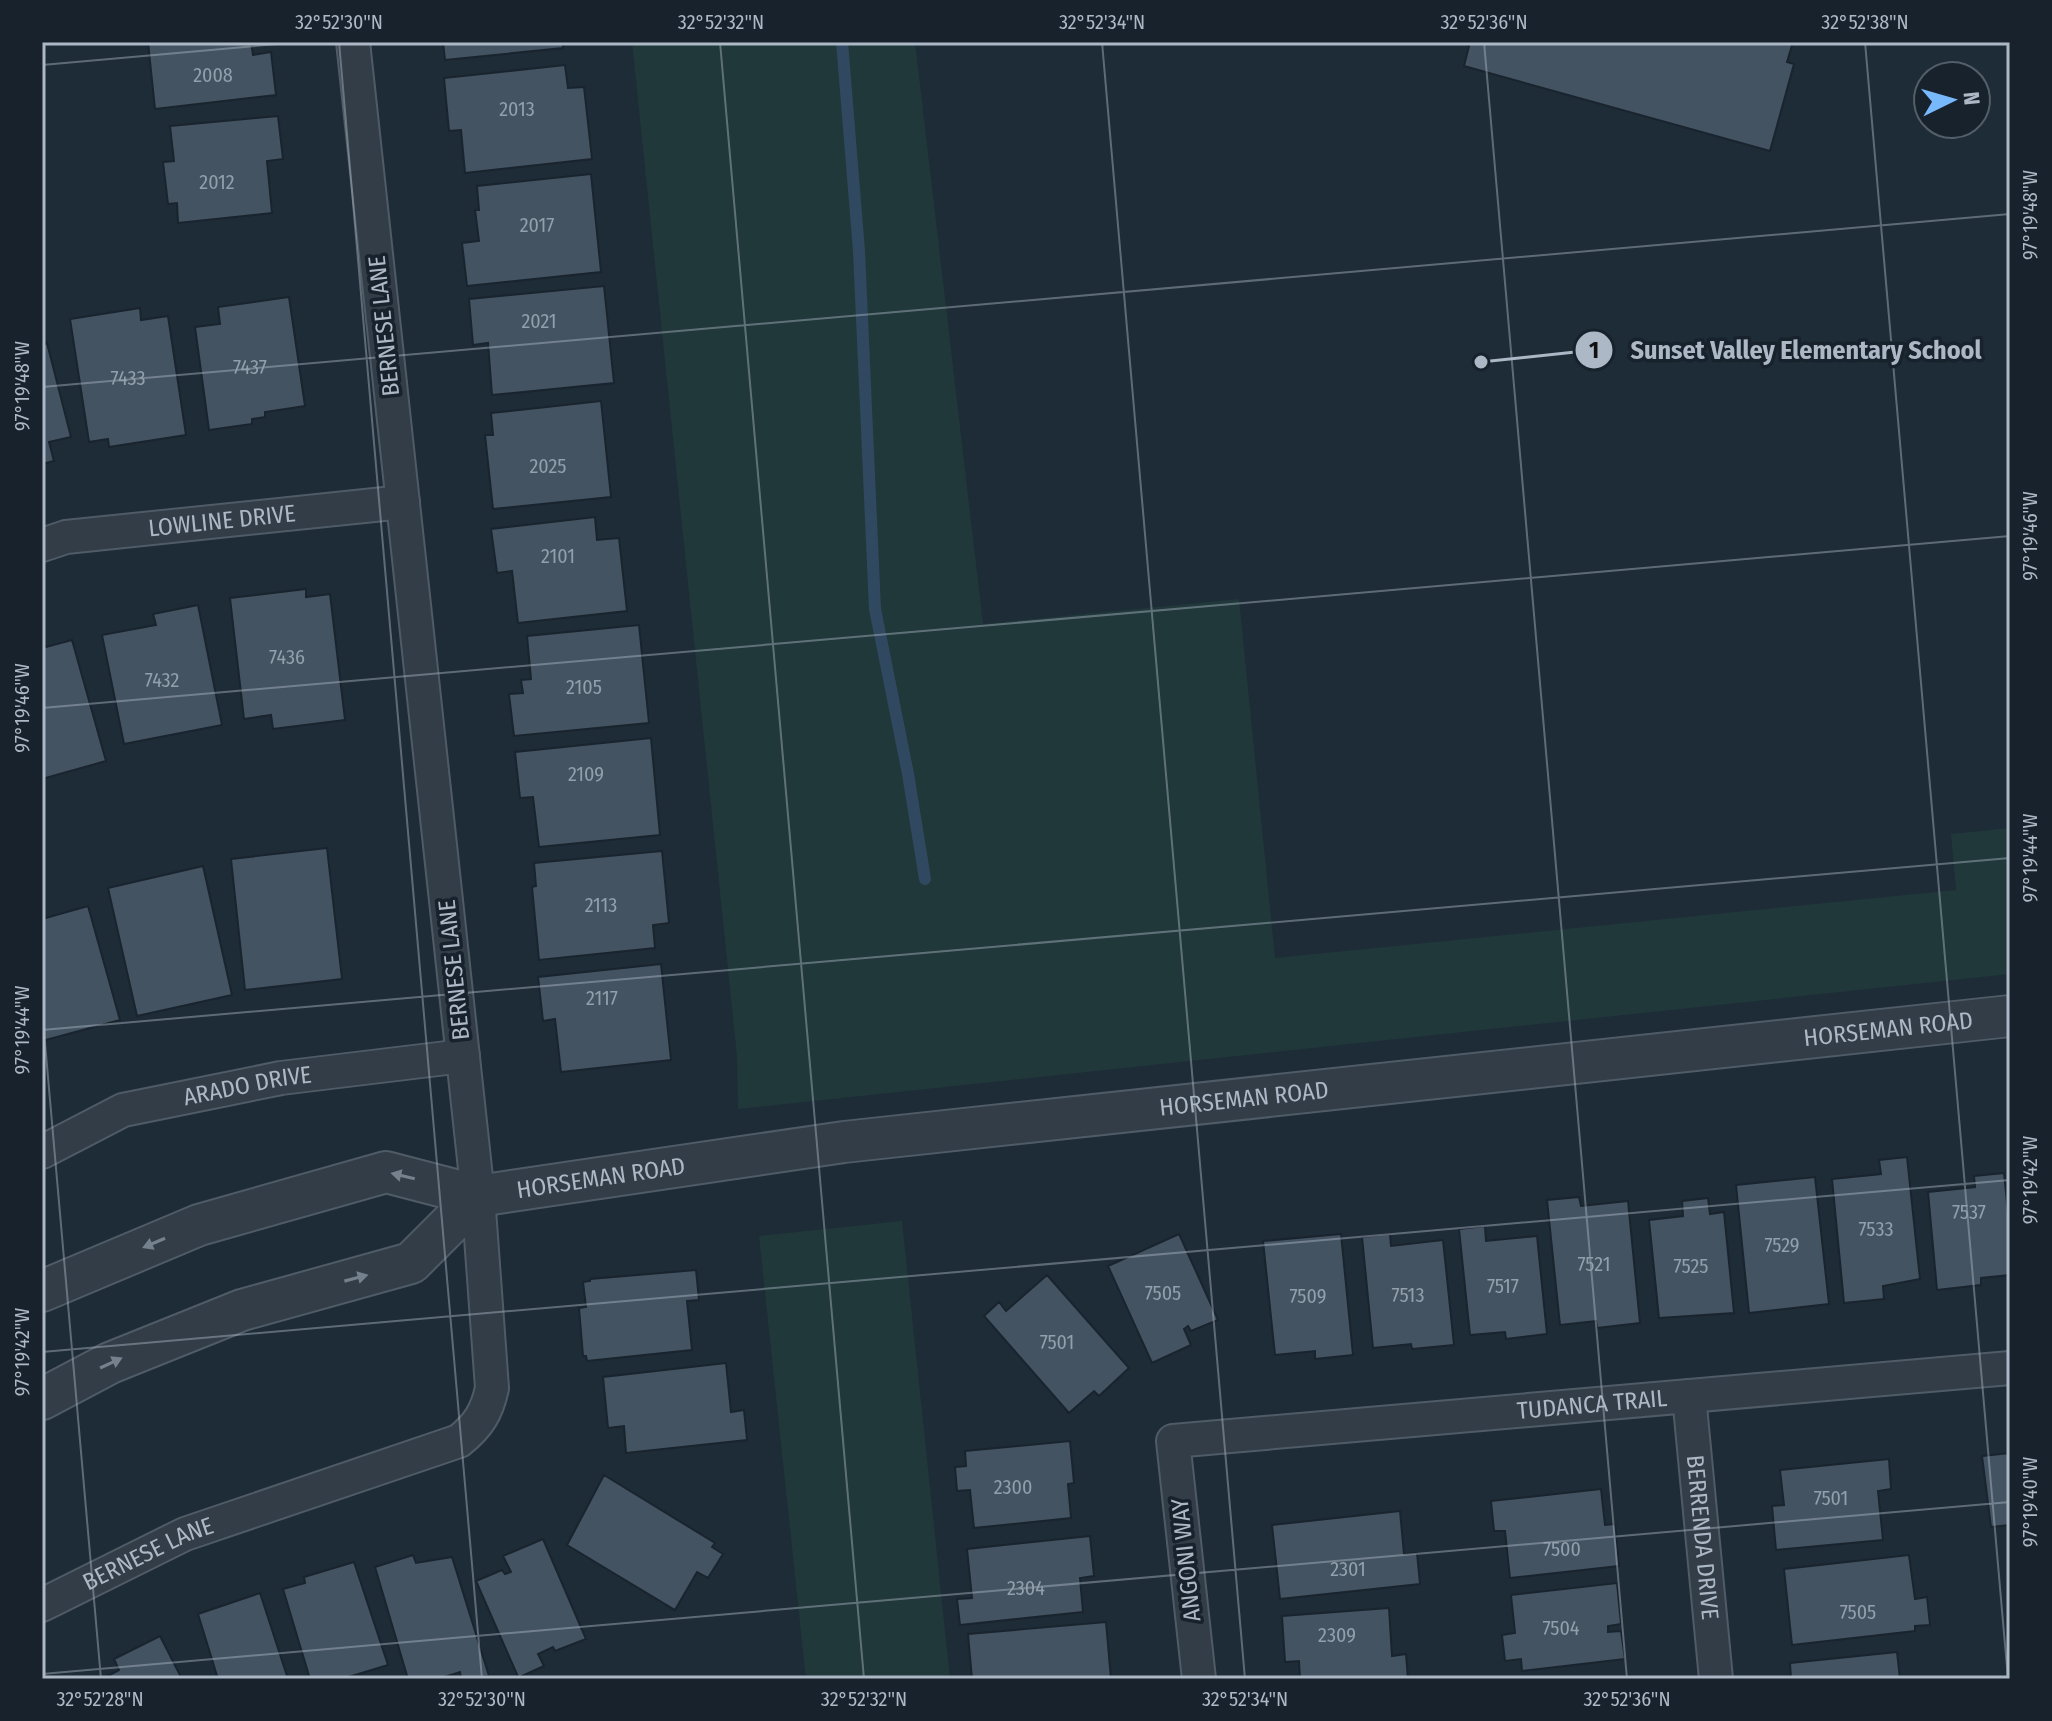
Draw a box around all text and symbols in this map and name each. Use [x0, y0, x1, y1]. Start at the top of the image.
text: 32°52'30"N [295, 10, 383, 34]
text: 32°52'32"N [678, 10, 764, 34]
text: 32°52'34"N [1059, 10, 1145, 34]
text: 32°52'36"N [1440, 10, 1528, 34]
text: 32°52'38"N [1821, 10, 1909, 34]
north arrow [1912, 60, 1992, 140]
house number: 2008 [193, 63, 233, 87]
text: N [1957, 91, 1985, 106]
house number: 2013 [499, 97, 535, 121]
house number: 2012 [199, 170, 235, 194]
text: 97°19'48"W [2018, 170, 2042, 260]
house number: 2017 [520, 213, 554, 237]
street label: BERNESE LANE [363, 254, 405, 398]
house number: 2021 [521, 309, 557, 333]
callout: Sunset Valley Elementary School [1574, 325, 1998, 375]
text: Sunset Valley Elementary School [1630, 335, 1982, 366]
text: 1 [1589, 336, 1599, 364]
text: 97°19'48"W [10, 341, 34, 431]
house number: 7437 [233, 355, 267, 379]
house number: 7433 [111, 366, 145, 390]
house number: 2025 [529, 454, 567, 478]
text: 97°19'46"W [2018, 491, 2042, 581]
street label: LOWLINE DRIVE [147, 499, 297, 542]
house number: 2101 [541, 544, 575, 568]
house number: 7436 [269, 645, 305, 669]
text: 97°19'46"W [10, 663, 34, 753]
house number: 7432 [145, 668, 179, 692]
house number: 2105 [566, 675, 602, 699]
house number: 2109 [568, 762, 604, 786]
text: 97°19'44"W [2018, 814, 2042, 902]
house number: 2113 [585, 893, 617, 917]
street label: BERNESE LANE [433, 898, 475, 1042]
text: 97°19'44"W [10, 986, 34, 1074]
house number: 2117 [586, 986, 618, 1010]
street label: HORSEMAN ROAD [1802, 1006, 1974, 1052]
street label: ARADO DRIVE [181, 1060, 313, 1111]
street label: HORSEMAN ROAD [1158, 1076, 1330, 1122]
text: 97°19'42"W [2018, 1136, 2042, 1224]
street label: HORSEMAN ROAD [515, 1152, 687, 1204]
one-way arrow [390, 1170, 415, 1182]
house number: 7537 [1952, 1200, 1986, 1224]
house number: 7533 [1859, 1217, 1893, 1241]
house number: 7529 [1764, 1233, 1800, 1257]
one-way arrow [142, 1237, 166, 1250]
house number: 7521 [1578, 1252, 1610, 1276]
house number: 7525 [1674, 1254, 1708, 1278]
one-way arrow [345, 1271, 369, 1284]
house number: 7517 [1487, 1274, 1519, 1298]
house number: 7505 [1145, 1281, 1181, 1305]
house number: 7513 [1392, 1283, 1424, 1307]
house number: 7509 [1290, 1284, 1326, 1308]
text: 97°19'42"W [10, 1308, 34, 1396]
house number: 7501 [1040, 1330, 1074, 1354]
one-way arrow [99, 1356, 123, 1370]
street label: TUDANCA TRAIL [1516, 1384, 1668, 1425]
street label: BERRENDA DRIVE [1681, 1454, 1724, 1621]
text: 97°19'40"W [2018, 1457, 2042, 1547]
house number: 2300 [994, 1475, 1032, 1499]
house number: 7501 [1814, 1486, 1848, 1510]
street label: ANGONI WAY [1166, 1497, 1206, 1623]
street label: BERNESE LANE [78, 1511, 217, 1596]
house number: 7500 [1543, 1537, 1581, 1561]
house number: 2301 [1330, 1557, 1366, 1581]
house number: 2304 [1007, 1576, 1045, 1600]
house number: 7505 [1840, 1600, 1876, 1624]
house number: 7504 [1542, 1616, 1580, 1640]
house number: 2309 [1318, 1623, 1356, 1647]
text: 32°52'28"N [56, 1687, 144, 1711]
text: 32°52'30"N [438, 1687, 526, 1711]
text: 32°52'32"N [821, 1687, 907, 1711]
text: 32°52'34"N [1202, 1687, 1288, 1711]
text: 32°52'36"N [1583, 1687, 1671, 1711]

